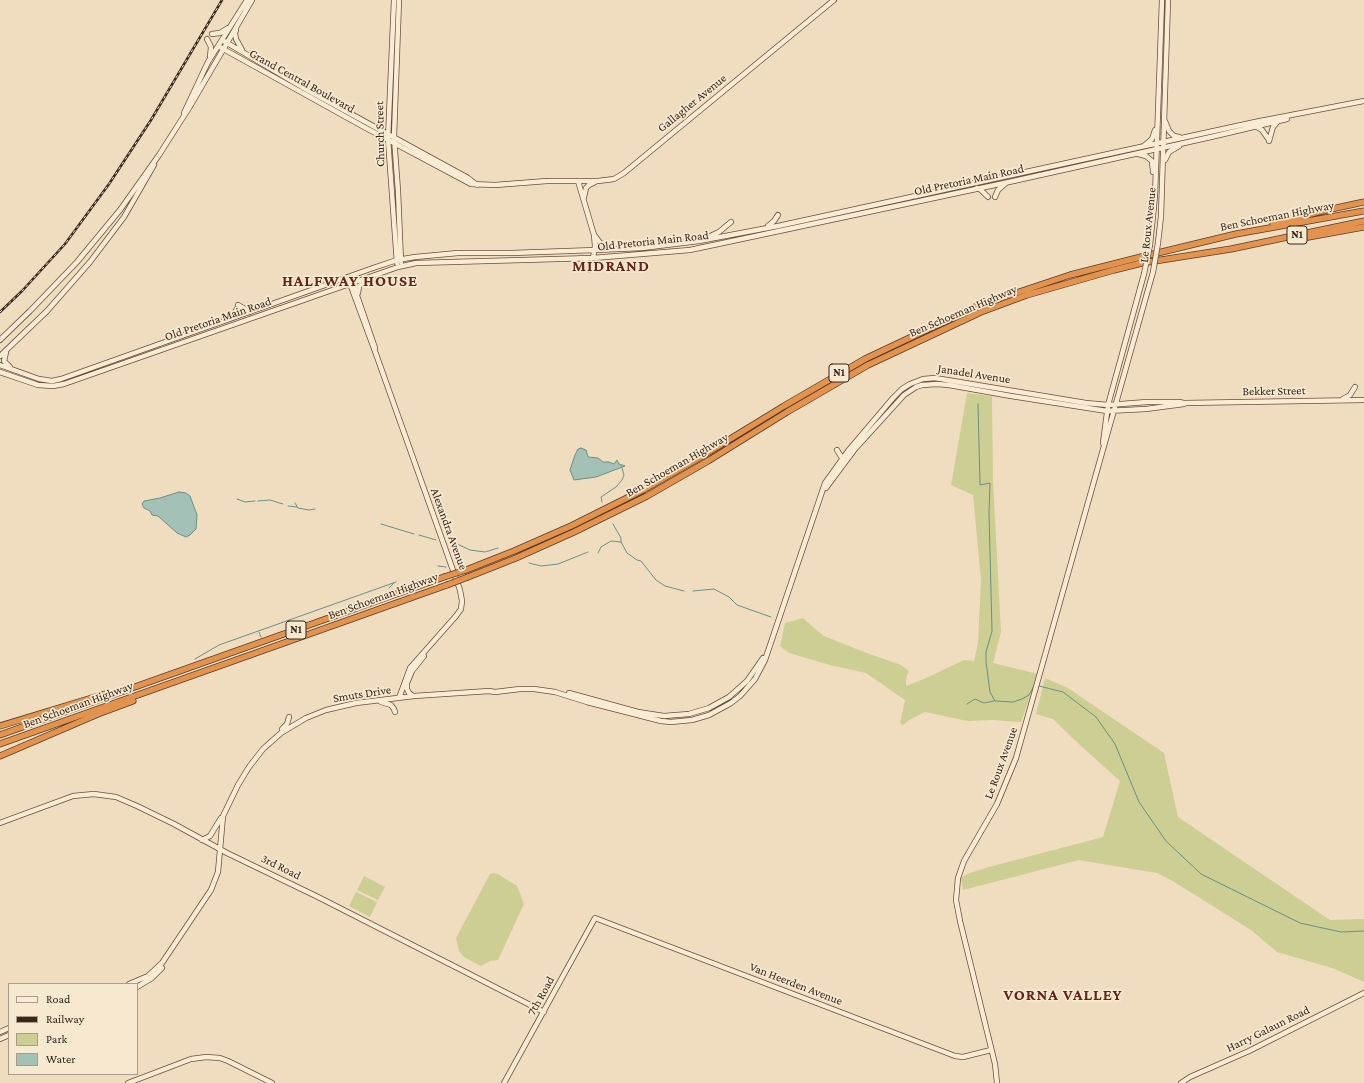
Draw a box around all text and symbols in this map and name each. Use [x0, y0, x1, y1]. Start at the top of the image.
street label: Grand Central Boulevard [247, 46, 357, 116]
street label: Gallagher Avenue [655, 71, 729, 135]
street label: Church Street [372, 101, 388, 167]
street label: Old Pretoria Main Road [913, 161, 1025, 199]
street label: Le Roux Avenue [1137, 187, 1159, 263]
street label: Ben Schoeman Highway [1219, 198, 1335, 234]
road number: N1 [1287, 226, 1307, 244]
street label: Old Pretoria Main Road [597, 228, 709, 254]
district label: MIDRAND [572, 256, 650, 276]
district label: HALFWAY HOUSE [282, 271, 418, 291]
street label: Ben Schoeman Highway [907, 282, 1019, 340]
street label: Old Pretoria Main Road [163, 294, 273, 344]
street label: Janadel Avenue [937, 361, 1011, 387]
road number: N1 [829, 364, 849, 382]
street label: Bekker Street [1242, 383, 1306, 399]
street label: Ben Schoeman Highway [623, 430, 731, 500]
street label: Alexandra Avenue [428, 486, 470, 572]
street label: Ben Schoeman Highway [326, 569, 440, 623]
road number: N1 [286, 621, 306, 639]
street label: Ben Schoeman Highway [21, 678, 135, 732]
street label: Smuts Drive [332, 682, 392, 706]
street label: Le Roux Avenue [981, 725, 1021, 801]
street label: 3rd Road [259, 851, 303, 883]
street label: Van Heerden Avenue [747, 960, 845, 1008]
street label: 7th Road [524, 974, 558, 1018]
legend [8, 983, 138, 1075]
district label: VORNA VALLEY [1003, 985, 1123, 1005]
text: Road [46, 992, 70, 1006]
street label: Harry Galaun Road [1224, 1003, 1312, 1055]
text: Railway [46, 1012, 84, 1026]
text: Park [46, 1032, 67, 1046]
text: Water [46, 1052, 75, 1066]

